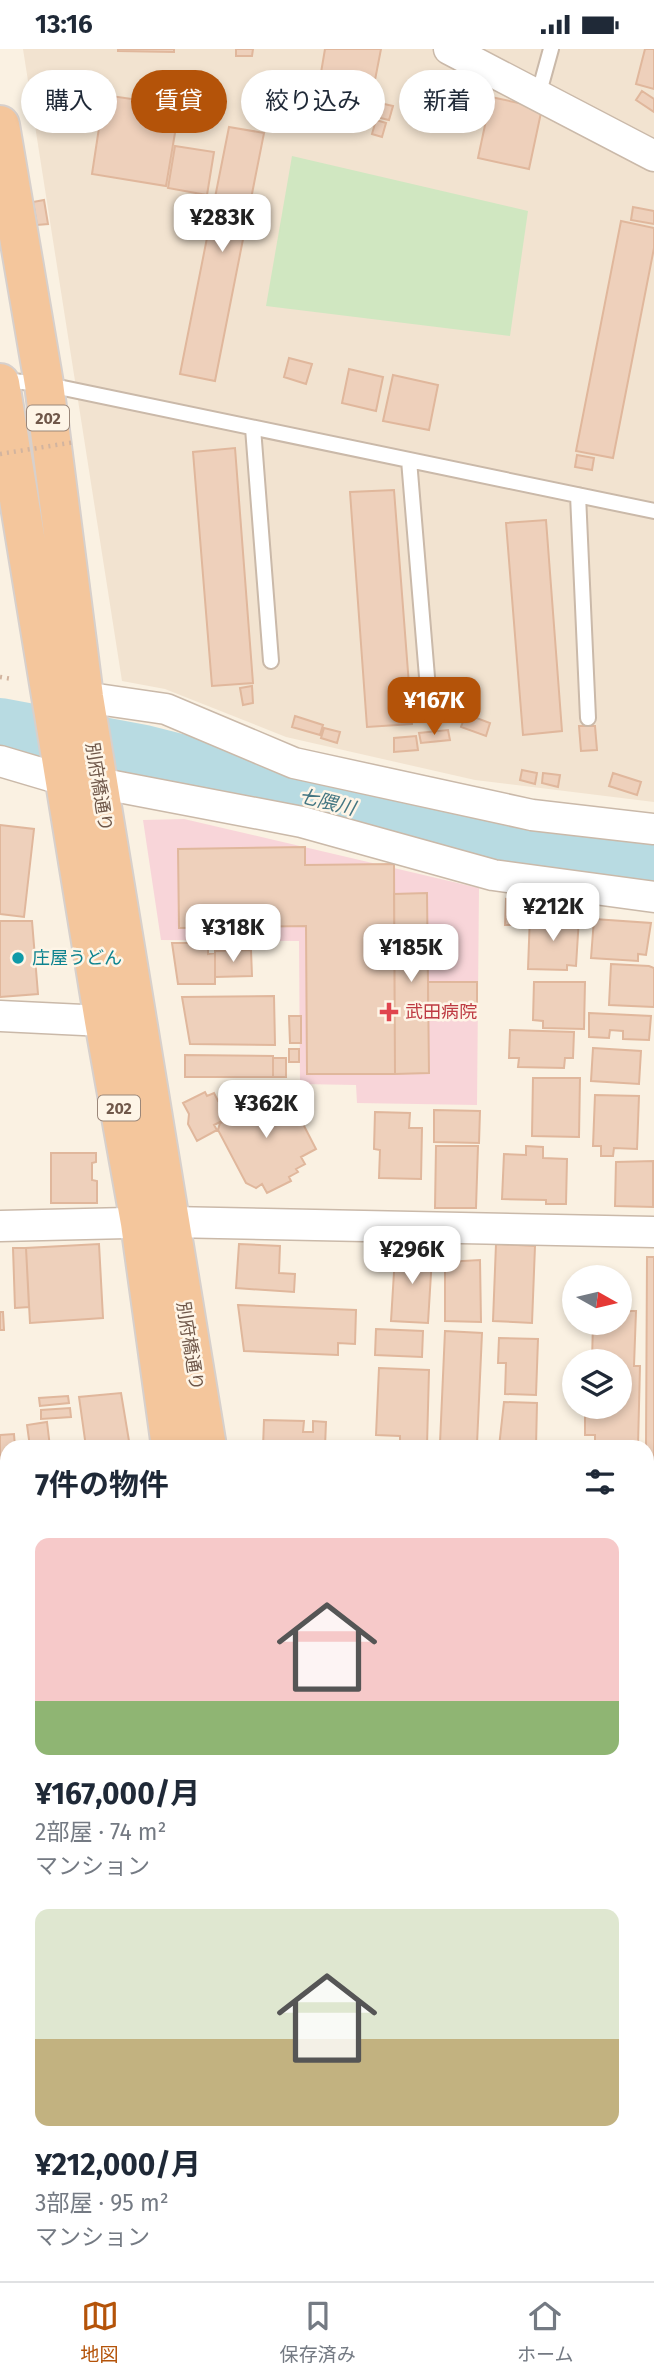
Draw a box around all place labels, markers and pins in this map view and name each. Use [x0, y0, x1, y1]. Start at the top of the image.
pin: ¥283K [173, 195, 271, 254]
pin: ¥167K [385, 677, 483, 737]
pin: ¥212K [504, 883, 602, 943]
pin: ¥318K [184, 905, 282, 964]
pin: ¥185K [362, 925, 460, 984]
place label: 庄屋うどん [32, 947, 122, 969]
marker: 庄屋うどん [10, 950, 26, 966]
place label: 武田病院 [405, 1001, 477, 1023]
marker: 武田病院 [379, 1002, 399, 1022]
pin: ¥362K [217, 1081, 315, 1140]
pin: ¥296K [363, 1227, 461, 1286]

